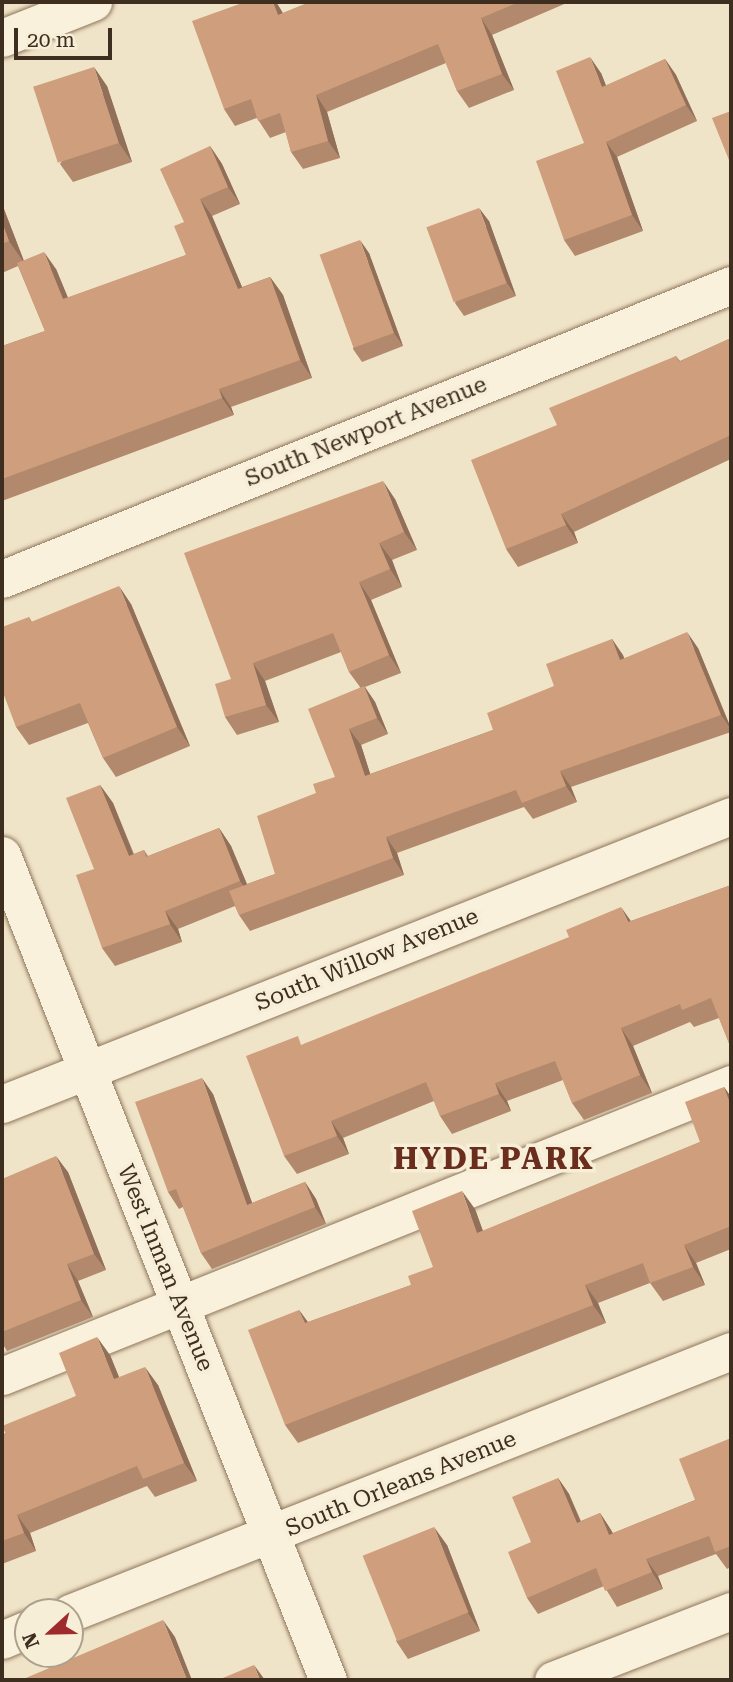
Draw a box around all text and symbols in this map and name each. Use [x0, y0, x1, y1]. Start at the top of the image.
scale bar [18, 14, 116, 58]
text: 20 m [27, 28, 75, 52]
street label: South Newport Avenue [241, 371, 491, 493]
street label: South Willow Avenue [251, 903, 483, 1017]
district label: HYDE PARK [394, 1141, 594, 1177]
street label: West Inman Avenue [111, 1161, 219, 1375]
street label: South Orleans Avenue [282, 1425, 520, 1543]
north arrow [14, 1598, 84, 1668]
text: N [18, 1629, 44, 1651]

